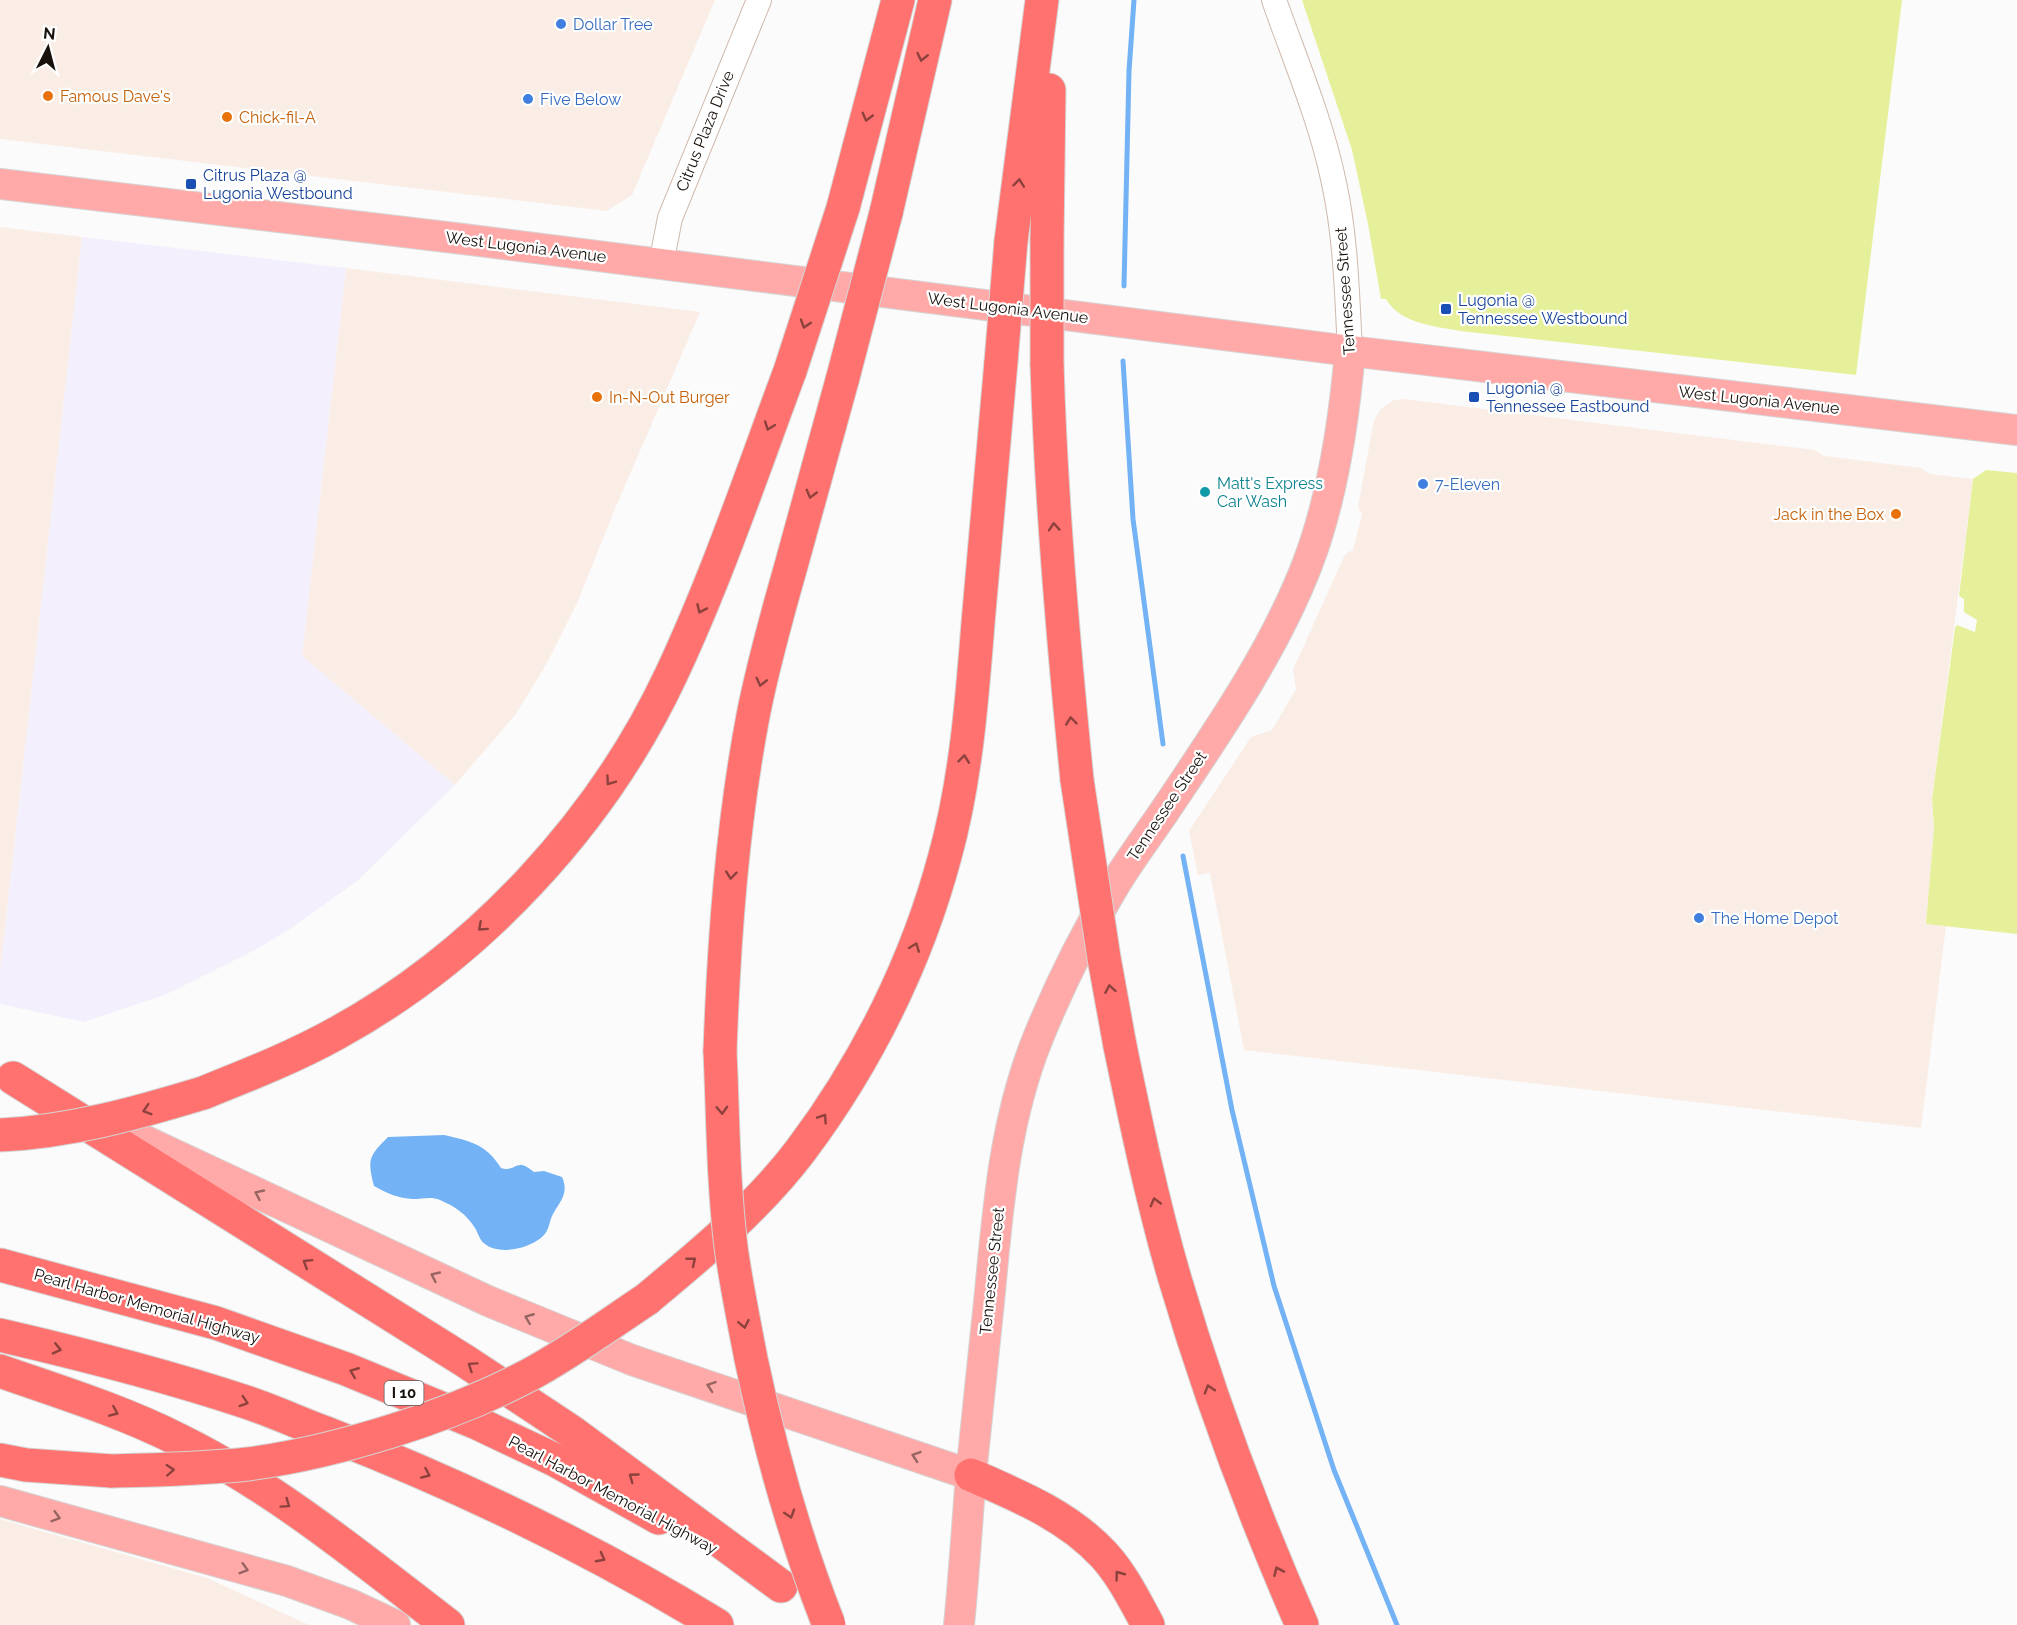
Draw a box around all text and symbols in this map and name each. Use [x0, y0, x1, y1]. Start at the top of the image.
place label: Dollar Tree [573, 15, 653, 34]
marker: Dollar Tree [554, 17, 568, 31]
north arrow [18, 18, 78, 78]
text: N [42, 23, 57, 44]
one-way arrow [917, 52, 930, 62]
street label: Citrus Plaza Drive [672, 68, 738, 194]
place label: Famous Dave's [60, 87, 171, 106]
marker: Famous Dave's [41, 89, 55, 103]
place label: Five Below [540, 90, 621, 109]
marker: Five Below [521, 92, 535, 106]
place label: Chick-fil-A [239, 108, 316, 127]
marker: Chick-fil-A [220, 110, 234, 124]
one-way arrow [862, 112, 874, 122]
place label: Citrus Plaza @ Lugonia Westbound [203, 166, 353, 203]
marker: Citrus Plaza @ Lugonia Westbound [184, 177, 198, 191]
one-way arrow [1012, 179, 1024, 188]
street label: Tennessee Street [1331, 226, 1359, 356]
street label: West Lugonia Avenue [445, 228, 607, 266]
street label: West Lugonia Avenue [927, 289, 1089, 327]
place label: Lugonia @ Tennessee Westbound [1458, 291, 1628, 328]
marker: Lugonia @ Tennessee Westbound [1439, 302, 1453, 316]
one-way arrow [800, 318, 812, 329]
place label: Lugonia @ Tennessee Eastbound [1486, 379, 1649, 416]
street label: West Lugonia Avenue [1678, 382, 1840, 418]
place label: In-N-Out Burger [609, 388, 730, 407]
marker: In-N-Out Burger [590, 390, 604, 404]
marker: Lugonia @ Tennessee Eastbound [1467, 390, 1481, 404]
one-way arrow [764, 420, 777, 431]
place label: Matt's Express Car Wash [1217, 474, 1323, 511]
place label: 7-Eleven [1435, 475, 1500, 494]
marker: 7-Eleven [1416, 477, 1430, 491]
marker: Matt's Express Car Wash [1198, 485, 1212, 499]
one-way arrow [805, 489, 818, 499]
place label: Jack in the Box [1773, 505, 1884, 524]
marker: Jack in the Box [1889, 507, 1903, 521]
one-way arrow [1048, 523, 1061, 532]
one-way arrow [696, 602, 708, 613]
one-way arrow [756, 677, 769, 687]
one-way arrow [1065, 717, 1078, 726]
street label: Tennessee Street [1123, 747, 1211, 864]
one-way arrow [958, 754, 970, 763]
one-way arrow [606, 774, 617, 785]
one-way arrow [725, 870, 738, 879]
place label: The Home Depot [1711, 909, 1839, 928]
marker: The Home Depot [1692, 911, 1706, 925]
one-way arrow [478, 920, 489, 931]
one-way arrow [908, 942, 920, 953]
one-way arrow [1104, 984, 1117, 994]
one-way arrow [142, 1103, 153, 1115]
one-way arrow [716, 1105, 729, 1114]
one-way arrow [816, 1114, 827, 1125]
one-way arrow [254, 1190, 265, 1202]
one-way arrow [1149, 1197, 1162, 1207]
street label: Tennessee Street [976, 1206, 1008, 1336]
one-way arrow [303, 1258, 313, 1270]
one-way arrow [685, 1258, 696, 1269]
street label: Pearl Harbor Memorial Highway [32, 1265, 262, 1347]
one-way arrow [431, 1272, 442, 1284]
one-way arrow [524, 1313, 535, 1325]
one-way arrow [737, 1319, 750, 1329]
one-way arrow [52, 1341, 62, 1354]
one-way arrow [468, 1362, 479, 1373]
one-way arrow [349, 1367, 360, 1379]
road number: I 10 [384, 1381, 424, 1405]
one-way arrow [706, 1381, 717, 1394]
one-way arrow [1204, 1384, 1216, 1395]
one-way arrow [238, 1395, 249, 1407]
one-way arrow [108, 1405, 119, 1417]
street label: Pearl Harbor Memorial Highway [505, 1432, 721, 1558]
one-way arrow [911, 1451, 922, 1464]
one-way arrow [166, 1463, 175, 1476]
one-way arrow [419, 1466, 430, 1478]
one-way arrow [628, 1473, 639, 1484]
one-way arrow [279, 1497, 290, 1508]
one-way arrow [783, 1508, 795, 1519]
one-way arrow [51, 1509, 61, 1522]
one-way arrow [595, 1551, 606, 1563]
one-way arrow [238, 1562, 249, 1574]
one-way arrow [1274, 1567, 1286, 1578]
one-way arrow [1115, 1570, 1126, 1581]

